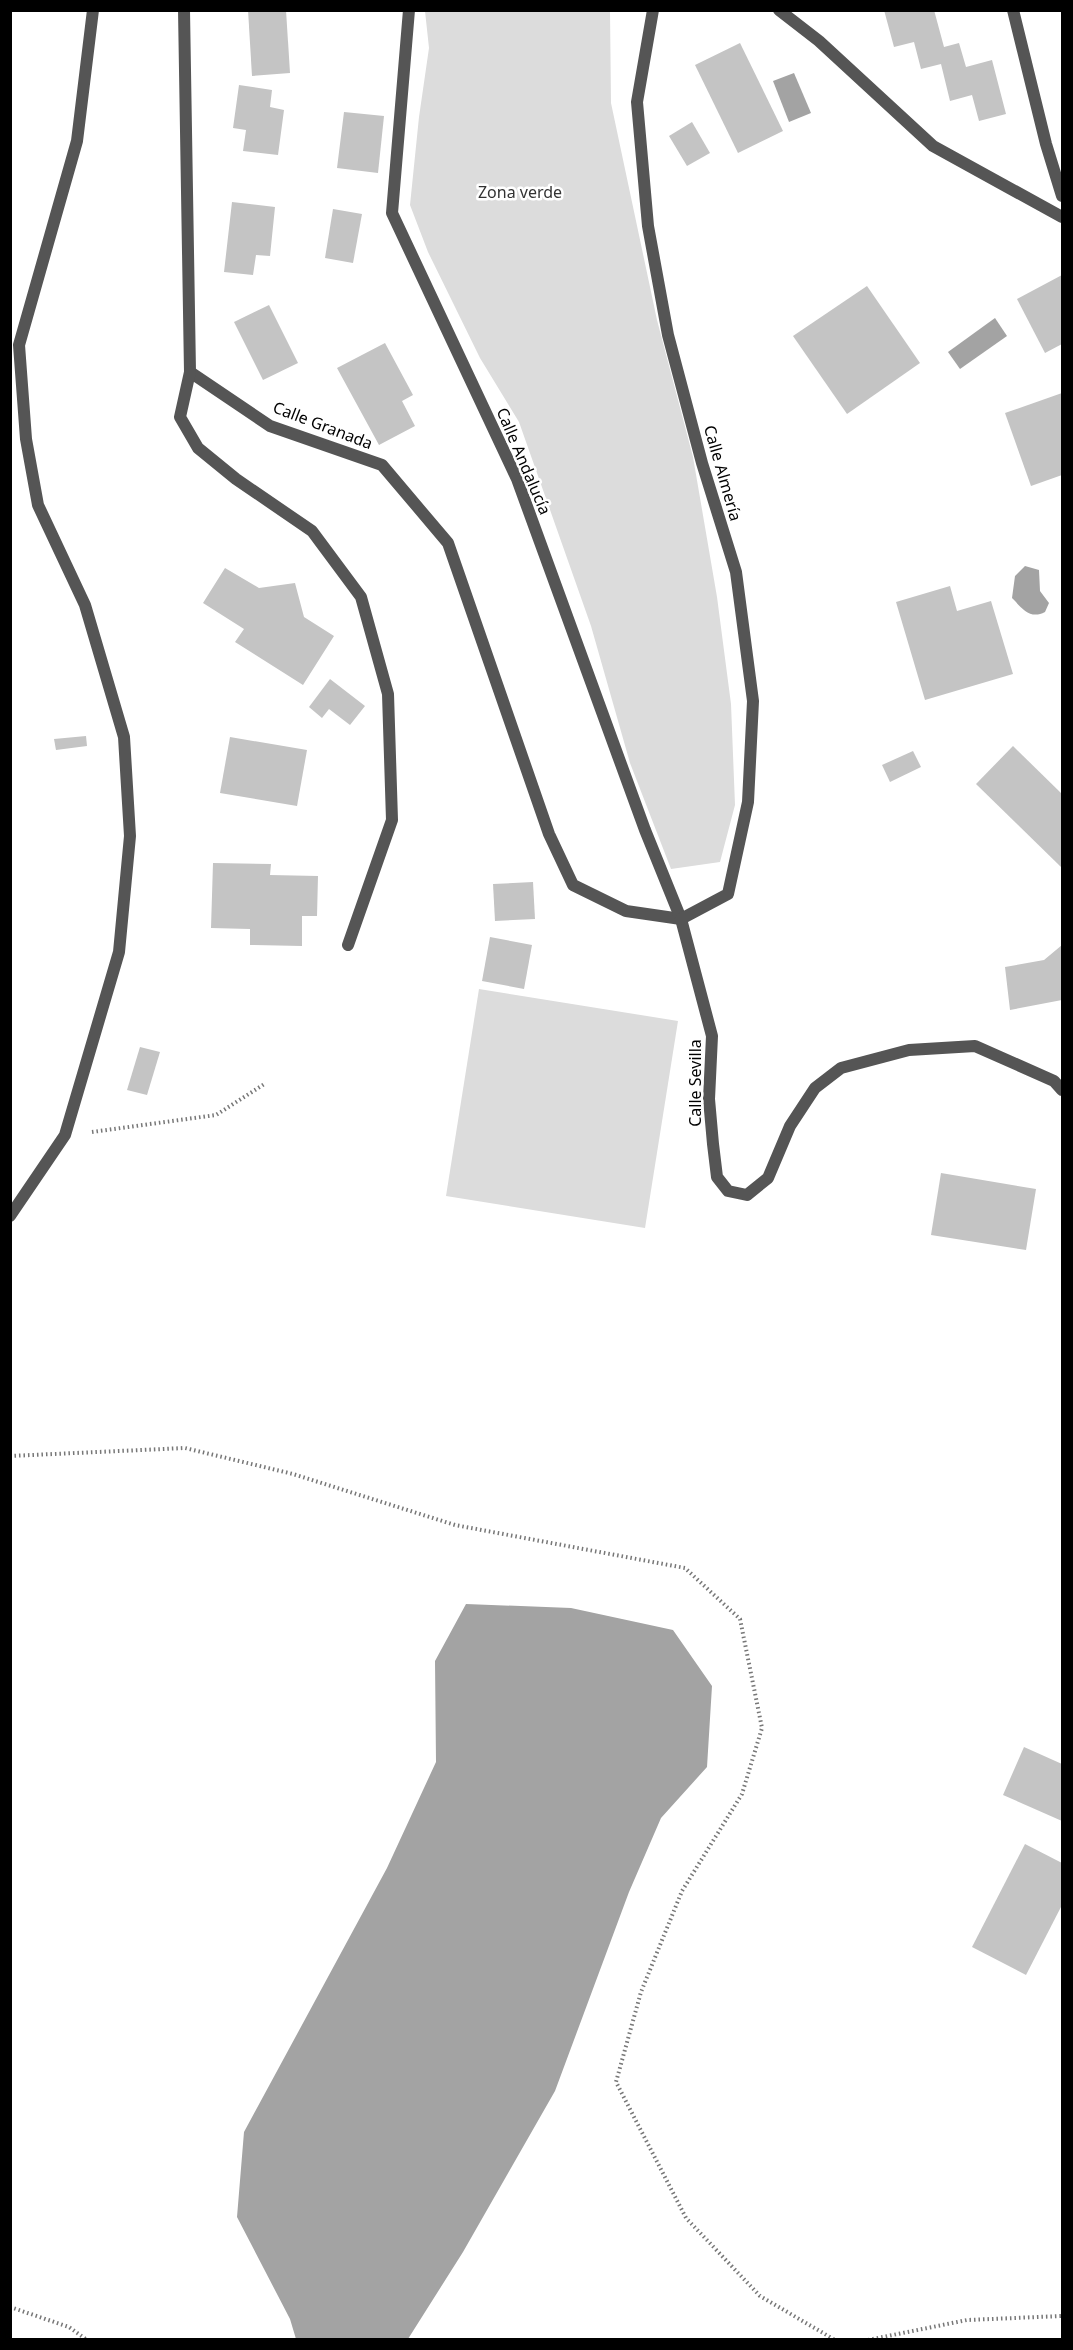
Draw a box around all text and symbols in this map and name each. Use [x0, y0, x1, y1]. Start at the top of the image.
park label: Zona verde [478, 181, 562, 203]
street label: Calle Granada [270, 396, 376, 454]
street label: Calle Andalucía [492, 404, 556, 518]
street label: Calle Almería [699, 423, 747, 523]
street label: Calle Sevilla [684, 1039, 706, 1127]

